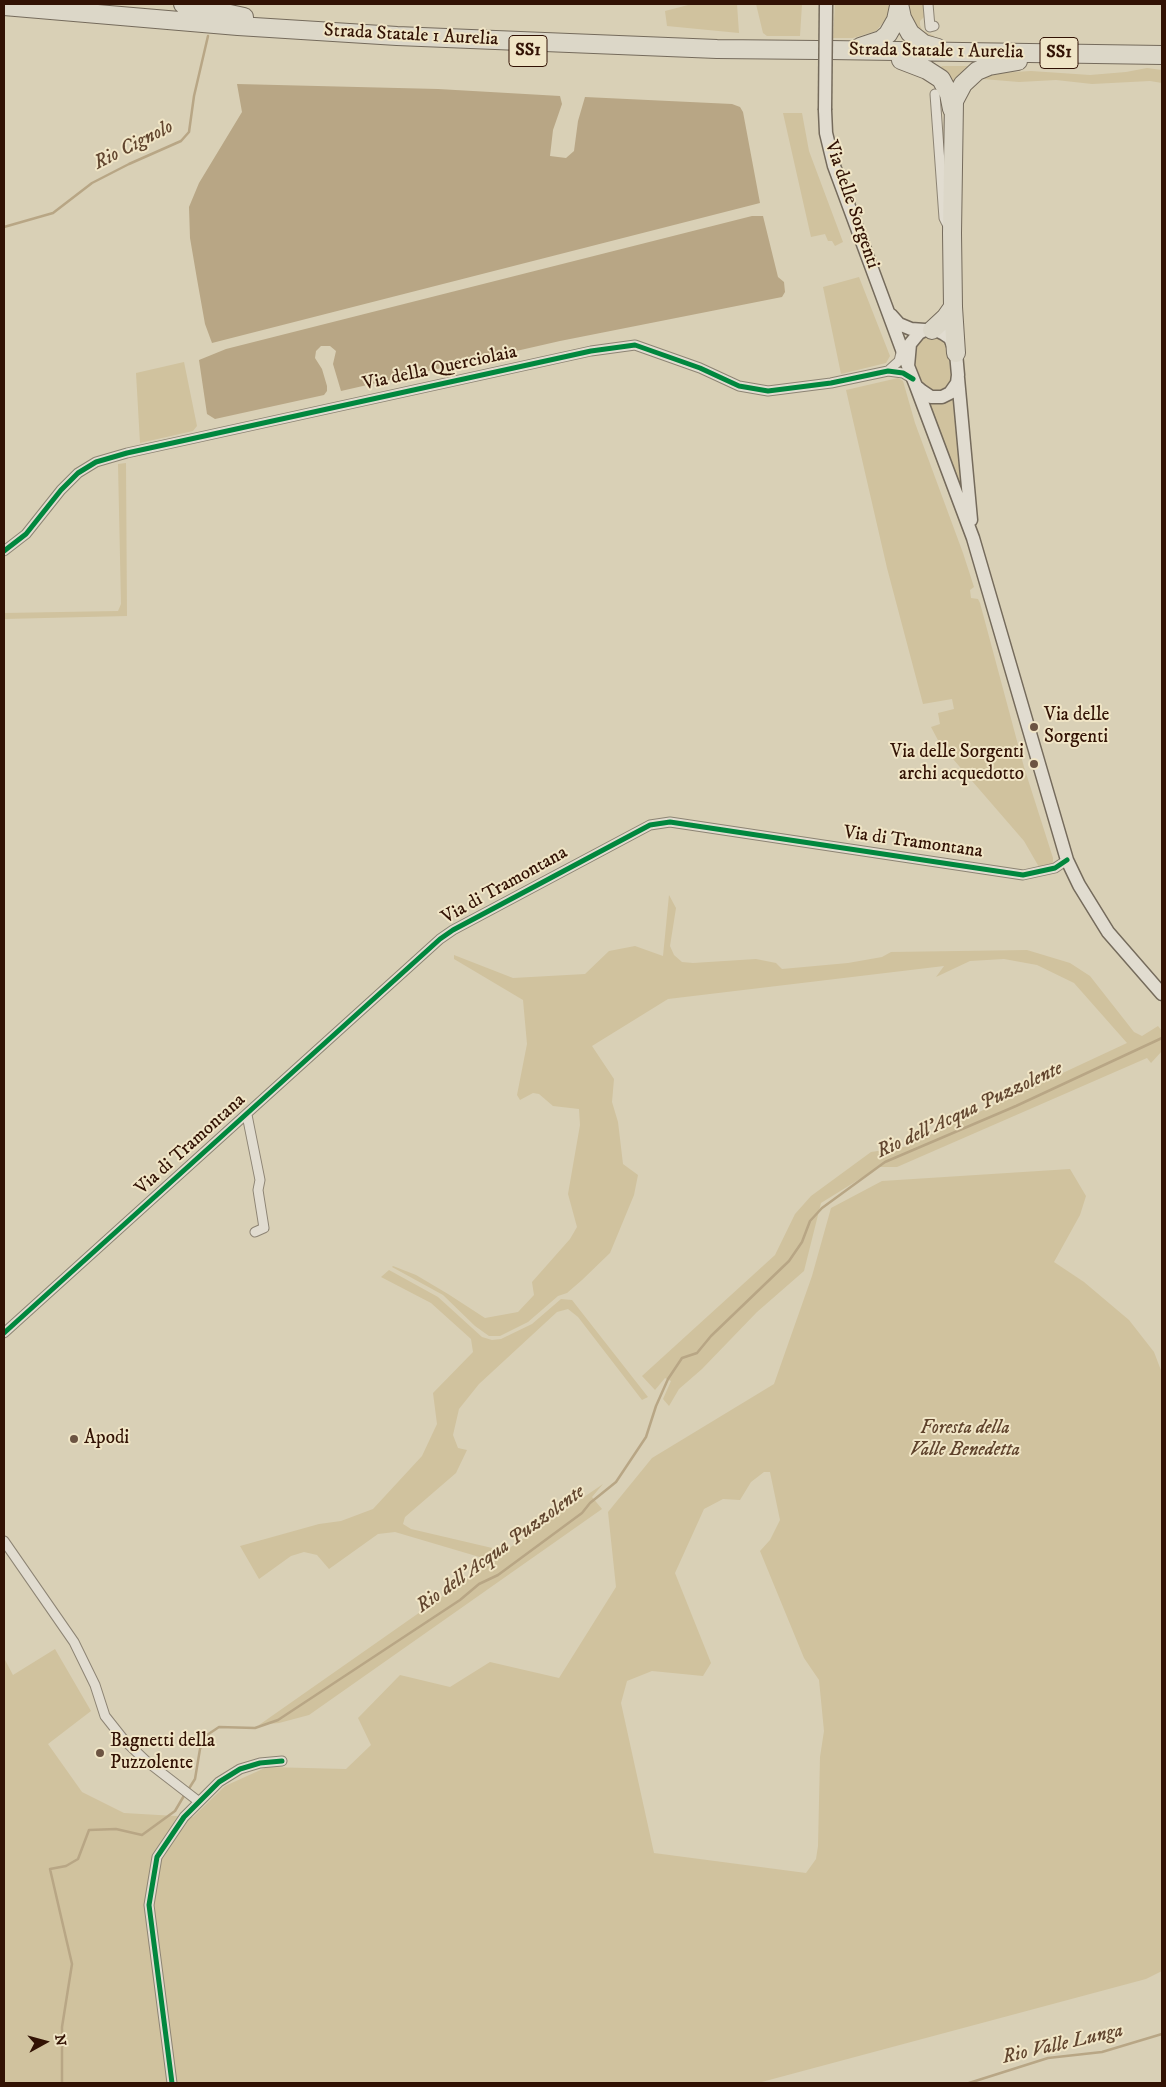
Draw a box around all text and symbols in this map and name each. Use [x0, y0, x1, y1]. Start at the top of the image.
street label: Strada Statale 1 Aurelia [323, 20, 499, 52]
road number: SS1 [509, 36, 547, 66]
road number: SS1 [1040, 38, 1078, 68]
street label: Strada Statale 1 Aurelia [849, 39, 1023, 65]
water label: Rio Cignolo [90, 116, 178, 176]
street label: Via delle Sorgenti [818, 138, 884, 272]
street label: Via della Querciolaia [361, 342, 519, 396]
place label: Via delle Sorgenti [1044, 705, 1109, 749]
marker: Via delle Sorgenti [1028, 721, 1040, 733]
place label: Via delle Sorgenti archi acquedotto [890, 742, 1024, 786]
marker: Via delle Sorgenti archi acquedotto [1028, 758, 1040, 770]
street label: Via di Tramontana [842, 822, 984, 864]
street label: Via di Tramontana [438, 842, 572, 930]
water label: Rio dell'Acqua Puzzolente [873, 1057, 1067, 1165]
street label: Via di Tramontana [131, 1090, 251, 1200]
park label: Foresta della Valle Benedetta [910, 1418, 1020, 1462]
place label: Apodi [84, 1428, 129, 1450]
marker: Apodi [68, 1433, 80, 1445]
water label: Rio dell'Acqua Puzzolente [412, 1481, 590, 1619]
place label: Bagnetti della Puzzolente [110, 1731, 215, 1775]
marker: Bagnetti della Puzzolente [94, 1747, 106, 1759]
north arrow [20, 2017, 70, 2067]
water label: Rio Valle Lunga [1000, 2019, 1126, 2071]
text: N [50, 2033, 70, 2047]

